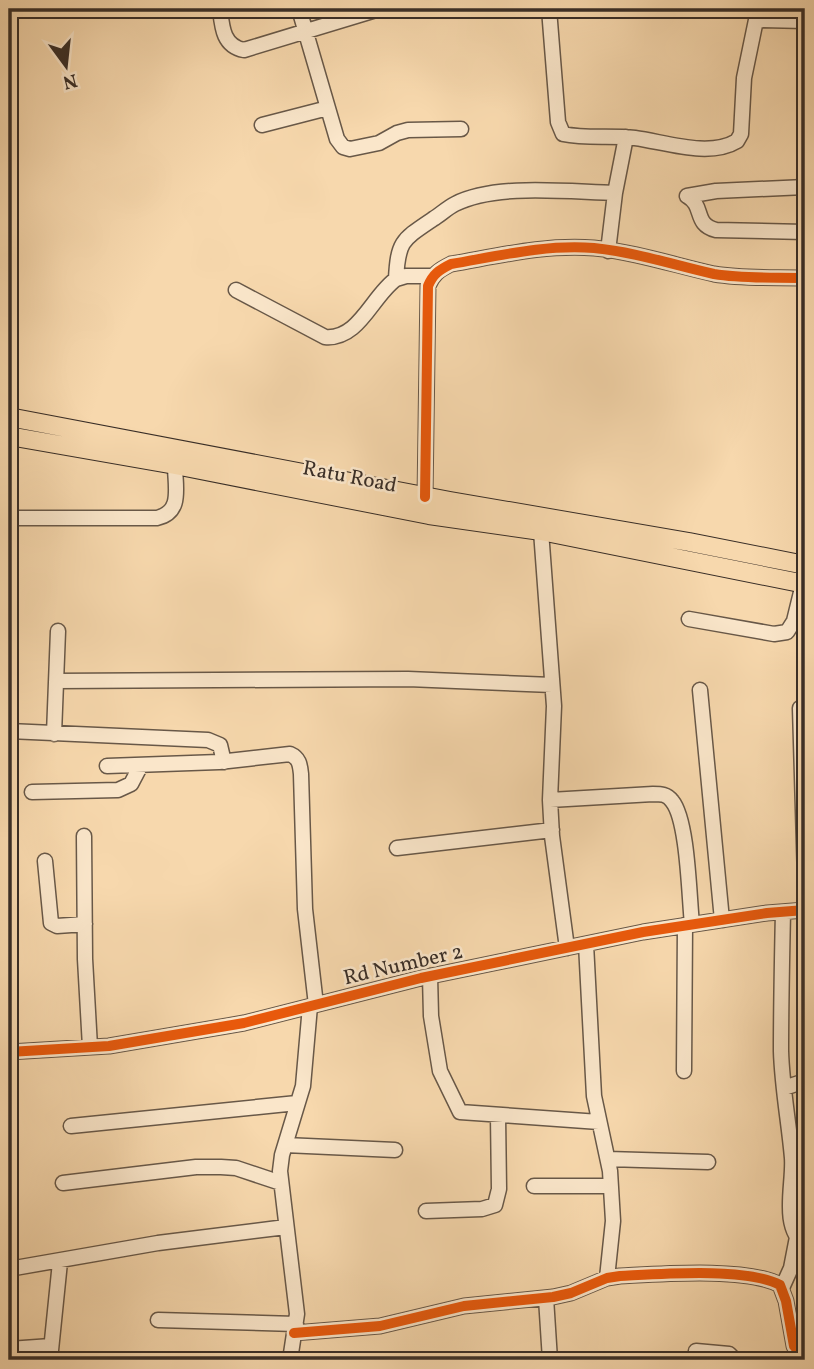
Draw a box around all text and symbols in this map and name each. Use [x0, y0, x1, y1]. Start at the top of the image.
north arrow [32, 32, 102, 102]
text: N [60, 66, 80, 95]
street label: Ratu Road [300, 454, 399, 501]
street label: Rd Number 2 [341, 938, 466, 993]

